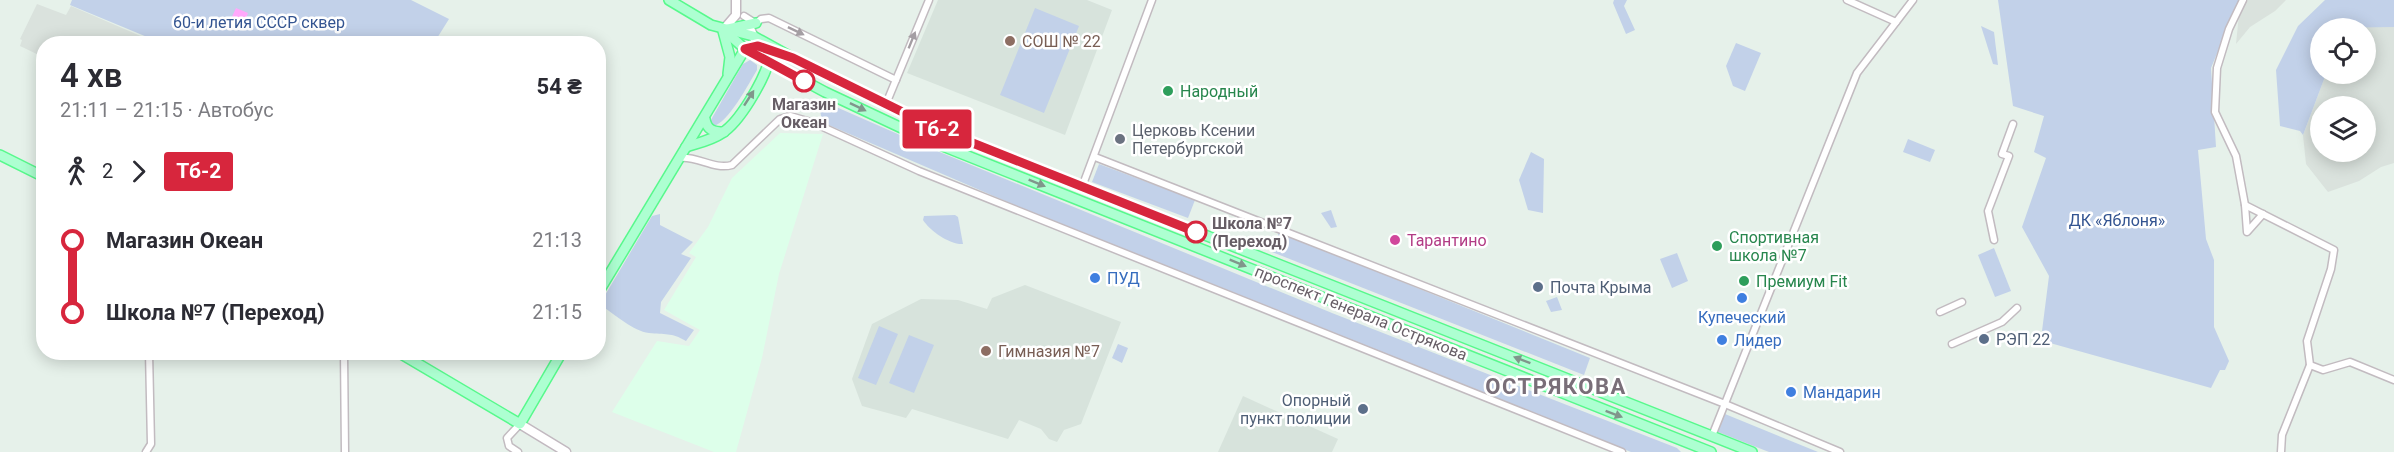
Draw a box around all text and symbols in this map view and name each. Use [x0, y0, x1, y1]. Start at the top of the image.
park label: 60-и летия СССР сквер [173, 13, 345, 32]
map controls [2310, 18, 2376, 162]
button: locate [2310, 18, 2376, 84]
one-way arrow [787, 27, 804, 36]
one-way arrow [908, 31, 917, 49]
place label: СОШ № 22 [1022, 32, 1101, 51]
marker: СОШ № 22 [1003, 34, 1017, 48]
text: 4 хв [60, 56, 122, 95]
marker: Магазин Океан [793, 70, 815, 92]
text: 54 ₴ [537, 74, 582, 99]
place label: Народный [1180, 82, 1258, 101]
marker: Народный [1161, 84, 1175, 98]
one-way arrow [744, 90, 755, 106]
place label: Магазин Океан [772, 95, 836, 132]
button: layers [2310, 96, 2376, 162]
text: 21:11 – 21:15 · Автобус [60, 98, 274, 122]
one-way arrow [849, 103, 866, 112]
line badge: Тб-2 [895, 110, 979, 148]
text: Тб-2 [914, 117, 960, 141]
place label: Церковь Ксении Петербургской [1132, 121, 1255, 158]
marker: Церковь Ксении Петербургской [1113, 132, 1127, 146]
icon: walk [60, 155, 93, 188]
icon: forward [122, 155, 155, 188]
text: 2 [102, 159, 113, 183]
text: Тб-2 [176, 159, 221, 183]
one-way arrow [1029, 178, 1047, 188]
park label: ДК «Яблоня» [2069, 211, 2165, 230]
place label: Школа №7 (Переход) [1212, 214, 1292, 251]
marker: Школа №7 (Переход) [1185, 221, 1207, 243]
text: Магазин Океан [106, 228, 263, 253]
text: 21:13 [532, 228, 582, 252]
place label: Спортивная школа №7 [1729, 228, 1819, 265]
place label: Тарантино [1407, 231, 1487, 250]
marker: Тарантино [1388, 233, 1402, 247]
marker: Спортивная школа №7 [1710, 239, 1724, 253]
one-way arrow [1229, 259, 1247, 268]
street label: проспект Генерала Острякова [1252, 262, 1470, 364]
place label: ПУД [1107, 269, 1140, 288]
marker: ПУД [1088, 271, 1102, 285]
place label: Премиум Fit [1756, 272, 1847, 291]
marker: Премиум Fit [1737, 274, 1751, 288]
place label: Почта Крыма [1550, 278, 1652, 297]
marker: Почта Крыма [1531, 280, 1545, 294]
marker: Купеческий [1735, 291, 1749, 305]
text: Школа №7 (Переход) [106, 300, 325, 325]
text: 21:15 [532, 300, 582, 324]
place label: Купеческий [1698, 308, 1786, 327]
place label: РЭП 22 [1996, 330, 2050, 349]
place label: Лидер [1734, 331, 1782, 350]
marker: РЭП 22 [1977, 332, 1991, 346]
marker: Лидер [1715, 333, 1729, 347]
place label: Гимназия №7 [998, 342, 1100, 361]
marker: Гимназия №7 [979, 344, 993, 358]
one-way arrow [1513, 355, 1531, 364]
district label: ОСТРЯКОВА [1485, 374, 1627, 399]
place label: Мандарин [1803, 383, 1881, 402]
marker: Мандарин [1784, 385, 1798, 399]
place label: Опорный пункт полиции [1240, 391, 1351, 428]
marker: Опорный пункт полиции [1356, 402, 1370, 416]
one-way arrow [1605, 410, 1623, 419]

